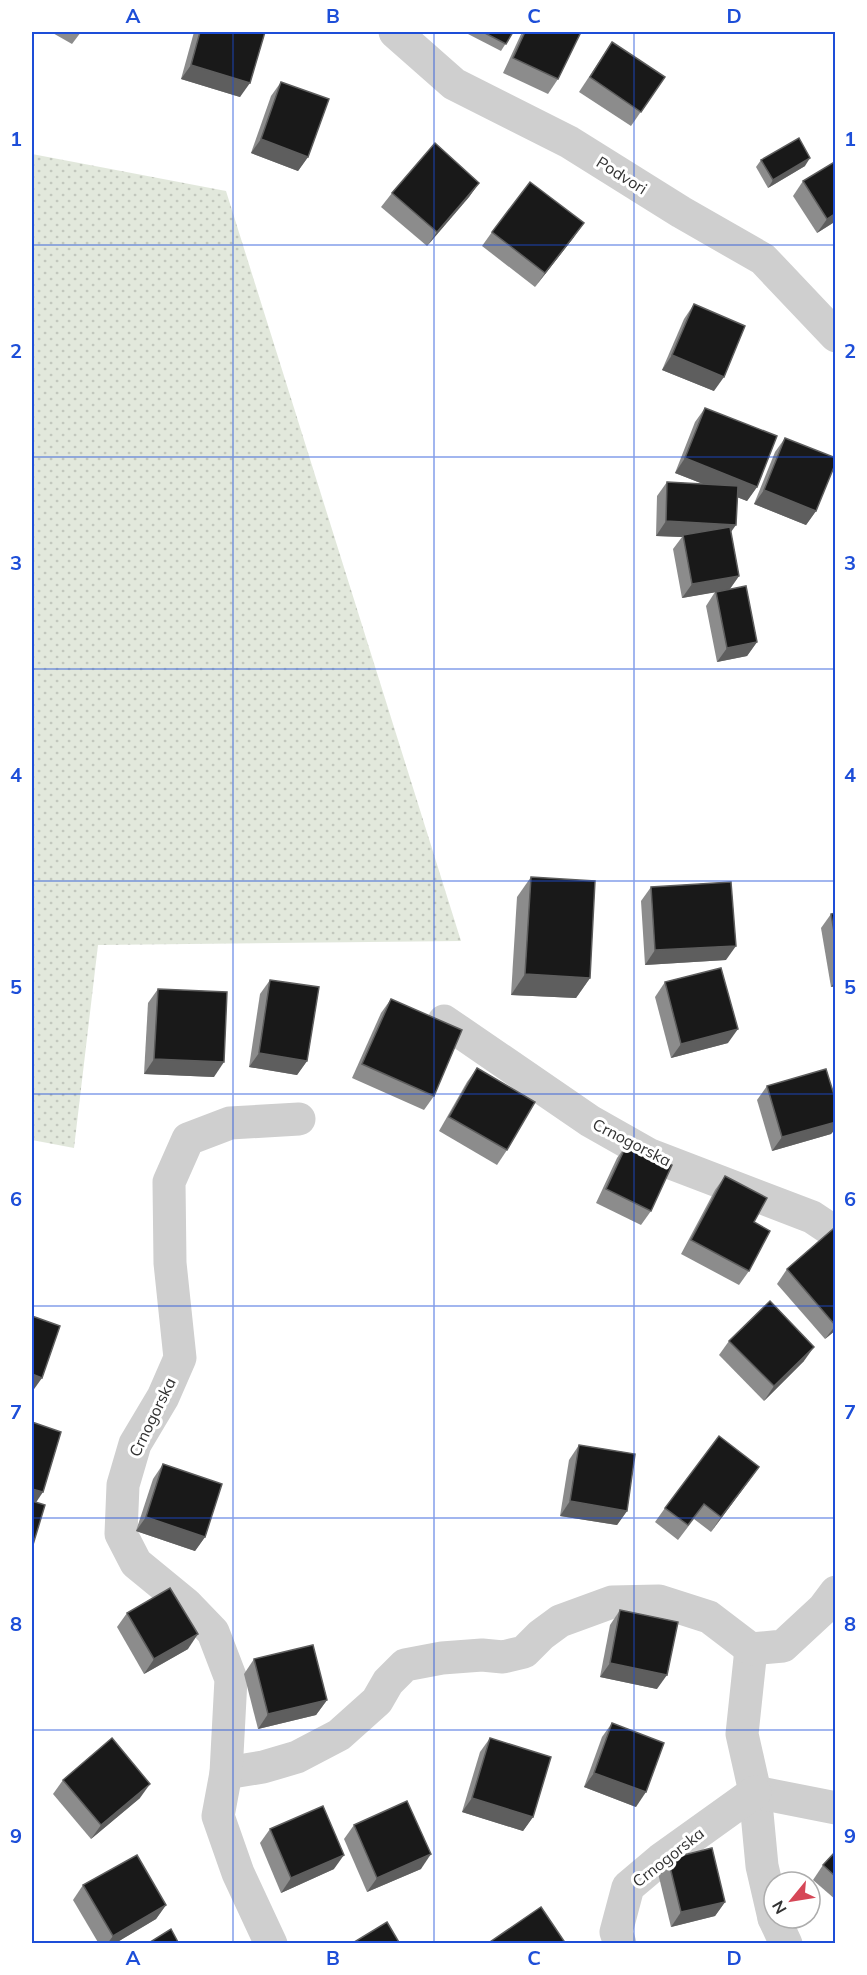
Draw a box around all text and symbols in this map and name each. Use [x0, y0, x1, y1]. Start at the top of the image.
text: A [126, 3, 141, 28]
text: B [326, 3, 340, 28]
text: C [527, 3, 541, 28]
text: D [726, 3, 742, 28]
text: 1 [10, 126, 22, 151]
text: 1 [844, 126, 856, 151]
street label: Podvori [593, 152, 651, 198]
text: 2 [10, 338, 22, 363]
text: 2 [844, 338, 856, 363]
text: 3 [10, 550, 22, 575]
text: 3 [844, 550, 856, 575]
text: 4 [10, 762, 22, 787]
text: 4 [844, 762, 856, 787]
text: 5 [10, 974, 22, 999]
text: 5 [844, 974, 856, 999]
street label: Crnogorska [589, 1114, 675, 1170]
text: 6 [10, 1186, 22, 1211]
text: 6 [844, 1186, 856, 1211]
street label: Crnogorska [124, 1374, 180, 1460]
text: 7 [10, 1399, 22, 1424]
text: 7 [844, 1399, 856, 1424]
text: 8 [10, 1611, 22, 1636]
text: 8 [844, 1611, 856, 1636]
text: 9 [10, 1823, 22, 1848]
street label: Crnogorska [628, 1823, 708, 1891]
text: 9 [844, 1823, 856, 1848]
north arrow [762, 1870, 822, 1930]
text: N [767, 1897, 791, 1918]
text: A [126, 1945, 141, 1970]
text: B [326, 1945, 340, 1970]
text: C [527, 1945, 541, 1970]
text: D [726, 1945, 742, 1970]

